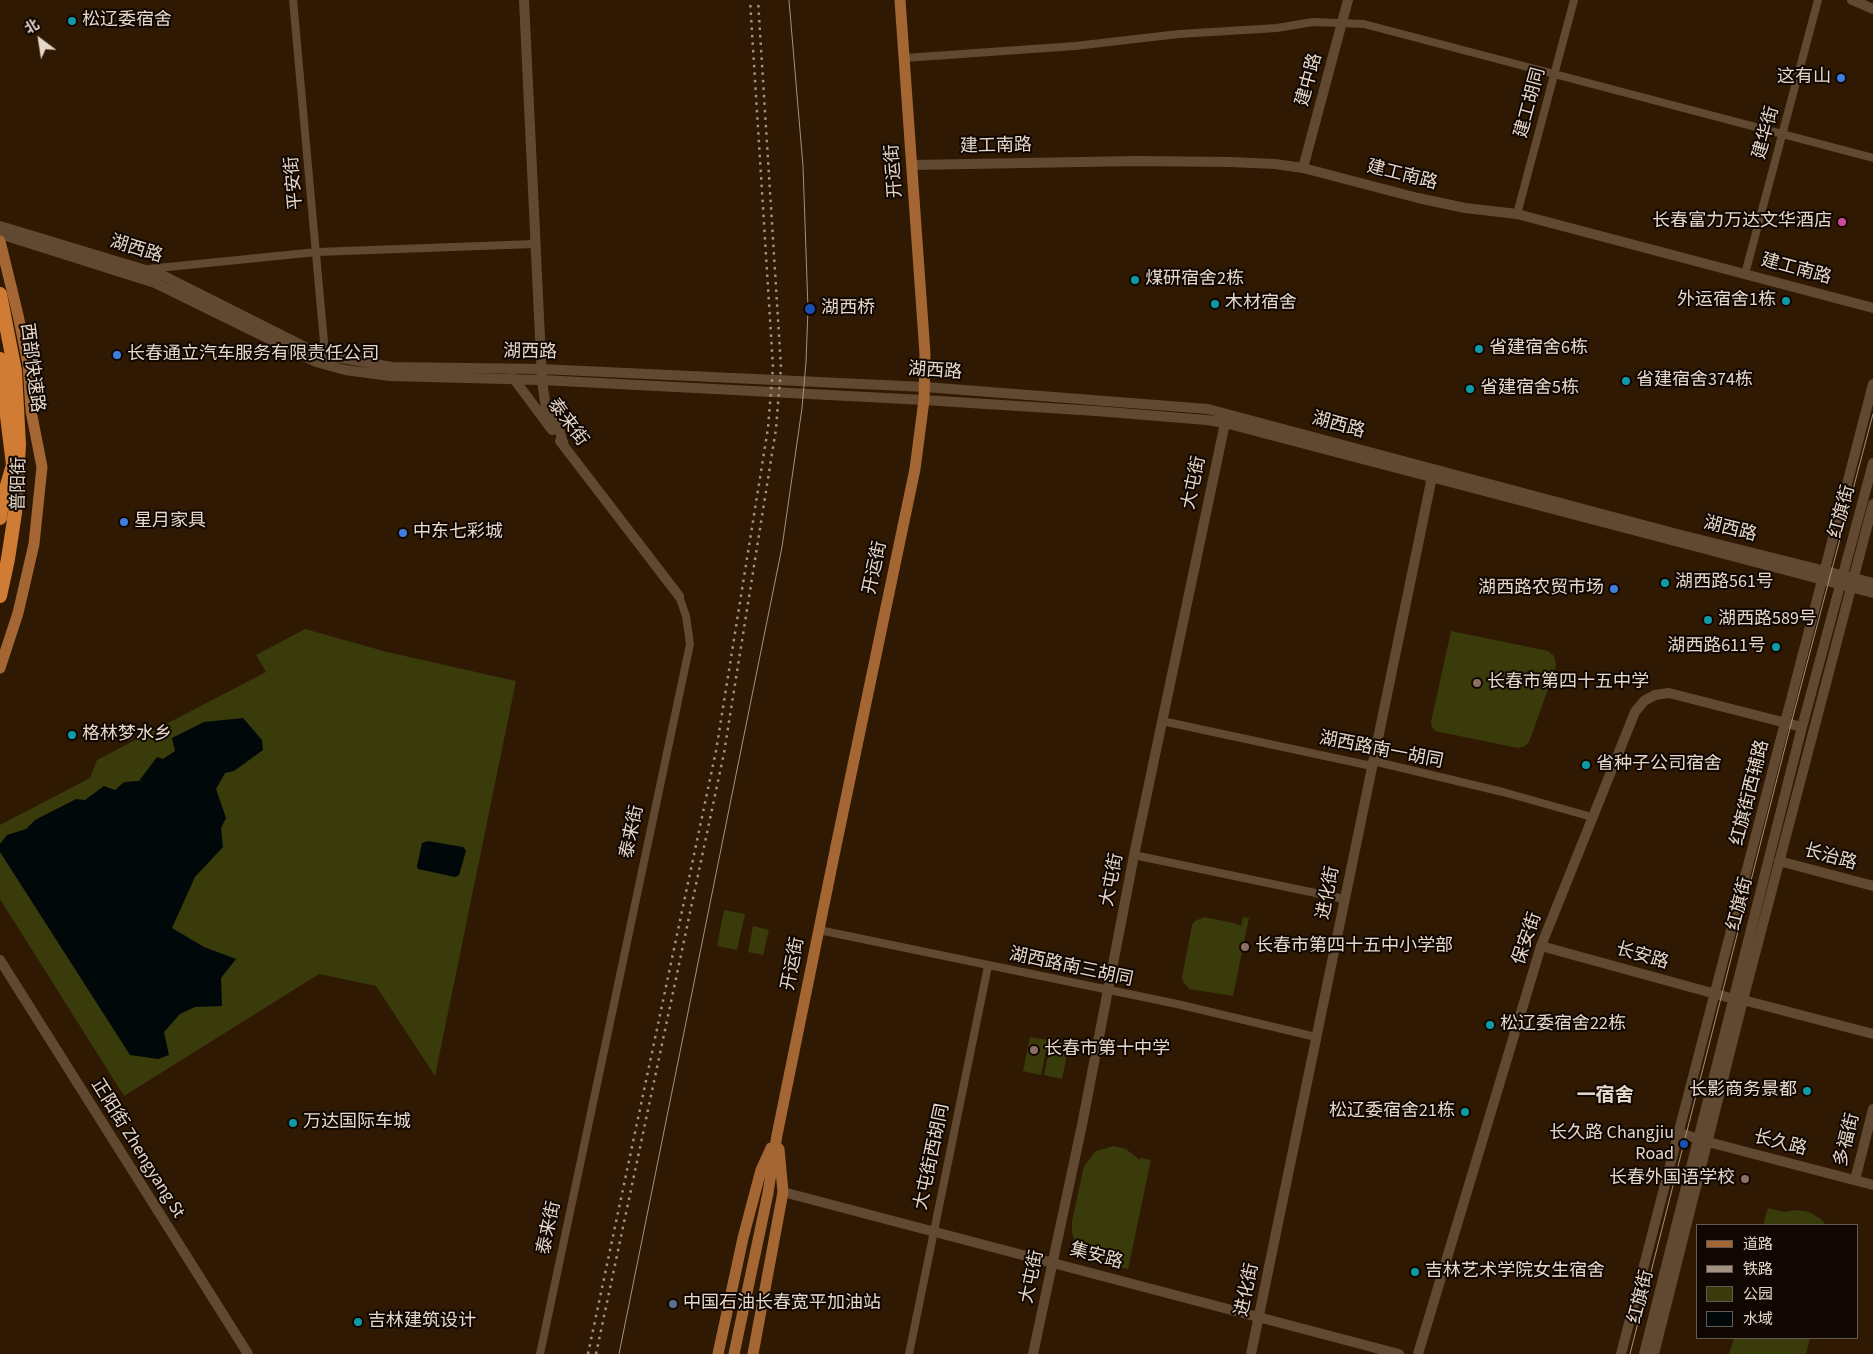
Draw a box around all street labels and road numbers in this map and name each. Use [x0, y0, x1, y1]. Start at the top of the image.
street label: 建中路 [1293, 51, 1327, 109]
street label: 建工胡同 [1511, 65, 1551, 141]
street label: 建华街 [1750, 104, 1784, 162]
street label: 建工南路 [960, 136, 1032, 158]
street label: 开运街 [882, 143, 908, 199]
street label: 平安街 [282, 155, 308, 211]
street label: 建工南路 [1364, 157, 1440, 195]
street label: 湖西路 [107, 232, 165, 268]
street label: 建工南路 [1758, 250, 1834, 290]
street label: 西部快速路 [15, 322, 47, 414]
street label: 湖西路 [503, 342, 557, 364]
street label: 湖西路 [907, 359, 963, 385]
street label: 泰来街 [542, 395, 592, 451]
street label: 湖西路 [1309, 409, 1367, 443]
street label: 大屯街 [1179, 454, 1211, 512]
street label: 普阳街 [9, 457, 31, 511]
street label: 红旗街 [1826, 483, 1860, 541]
street label: 湖西路 [1701, 513, 1759, 547]
street label: 开运街 [860, 539, 892, 597]
street label: 湖西路南一胡同 [1317, 728, 1445, 774]
street label: 红旗街西辅路 [1727, 738, 1775, 848]
street label: 泰来街 [617, 803, 649, 861]
street label: 长治路 [1801, 841, 1859, 875]
street label: 大屯街 [1097, 851, 1129, 909]
street label: 进化街 [1313, 864, 1345, 922]
street label: 红旗街 [1724, 875, 1758, 933]
street label: 保安街 [1509, 910, 1547, 968]
street label: 开运街 [778, 935, 810, 993]
street label: 长安路 [1613, 939, 1671, 975]
street label: 湖西路南三胡同 [1007, 944, 1135, 992]
street label: 正阳街 Zhengyang St [85, 1075, 189, 1223]
street label: 大屯街西胡同 [911, 1102, 955, 1212]
street label: 多福街 [1831, 1111, 1865, 1169]
street label: 长久路 [1751, 1127, 1809, 1161]
street label: 泰来街 [534, 1199, 566, 1257]
street label: 集安路 [1067, 1240, 1125, 1274]
street label: 大屯街 [1017, 1248, 1049, 1306]
street label: 进化街 [1232, 1261, 1264, 1319]
street label: 红旗街 [1625, 1268, 1659, 1326]

